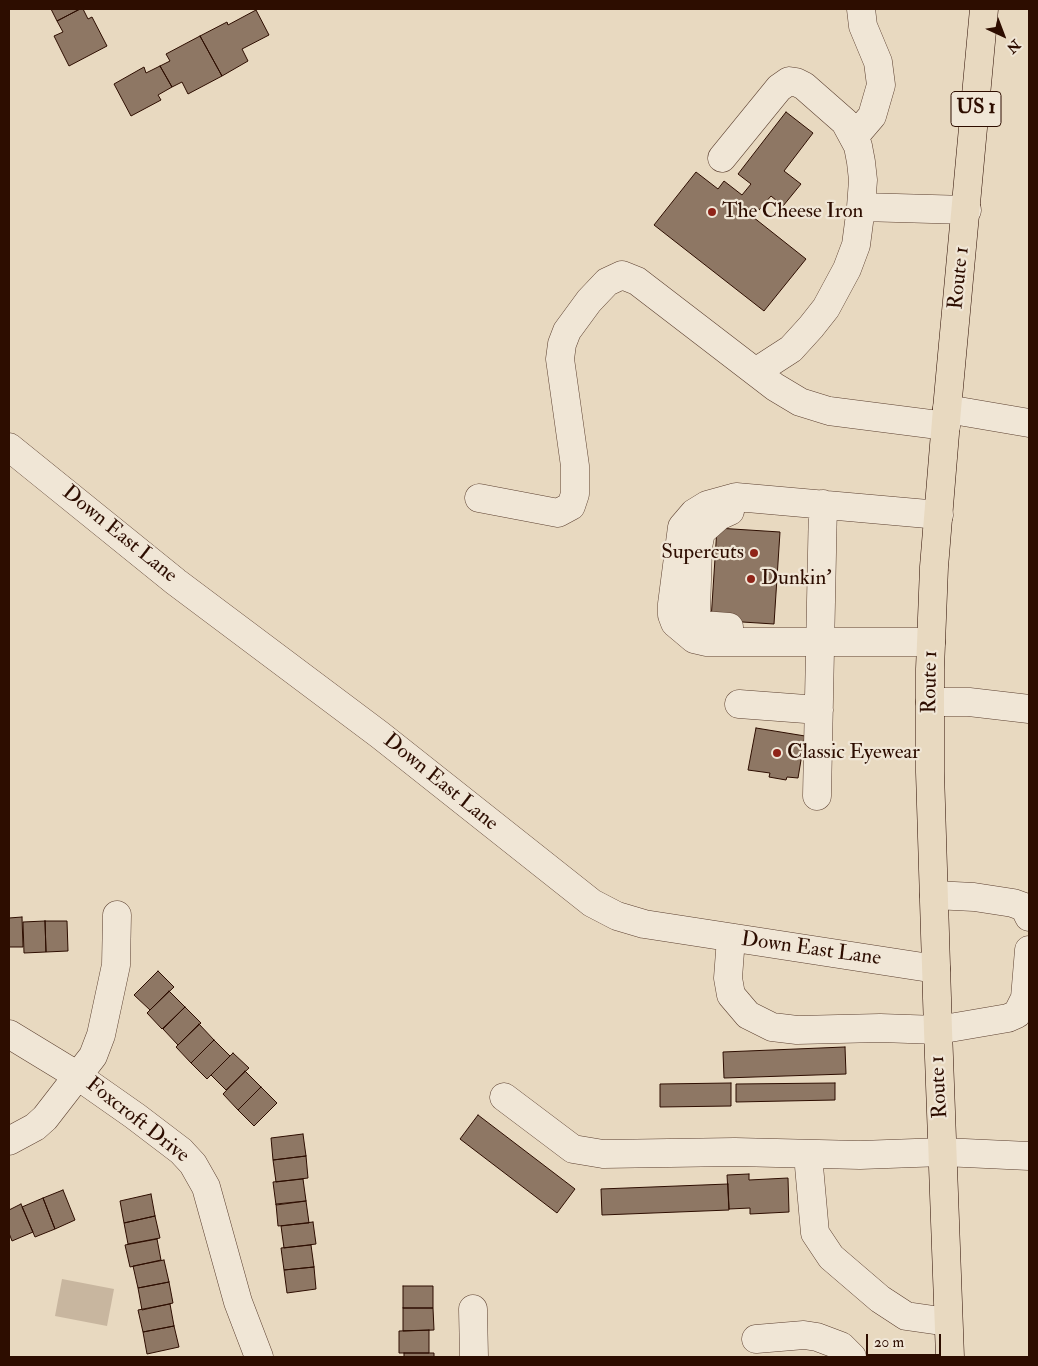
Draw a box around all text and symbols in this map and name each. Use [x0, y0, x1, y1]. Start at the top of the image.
north arrow [978, 10, 1028, 60]
text: N [1003, 36, 1024, 57]
road number: US 1 [951, 92, 1001, 126]
place label: The Cheese Iron [722, 199, 863, 225]
marker: The Cheese Iron [706, 206, 718, 218]
street label: Route 1 [944, 245, 976, 311]
street label: Down East Lane [56, 481, 182, 589]
place label: Supercuts [661, 540, 744, 566]
marker: Supercuts [748, 547, 760, 559]
place label: Dunkin' [761, 566, 832, 592]
marker: Dunkin' [745, 573, 757, 585]
street label: Route 1 [918, 650, 944, 714]
street label: Down East Lane [377, 729, 503, 837]
place label: Classic Eyewear [787, 740, 920, 766]
marker: Classic Eyewear [771, 747, 783, 759]
street label: Down East Lane [739, 928, 883, 972]
street label: Route 1 [926, 1055, 954, 1119]
street label: Foxcroft Drive [80, 1073, 194, 1169]
scale bar [868, 1324, 943, 1356]
text: 20 m [874, 1333, 904, 1352]

